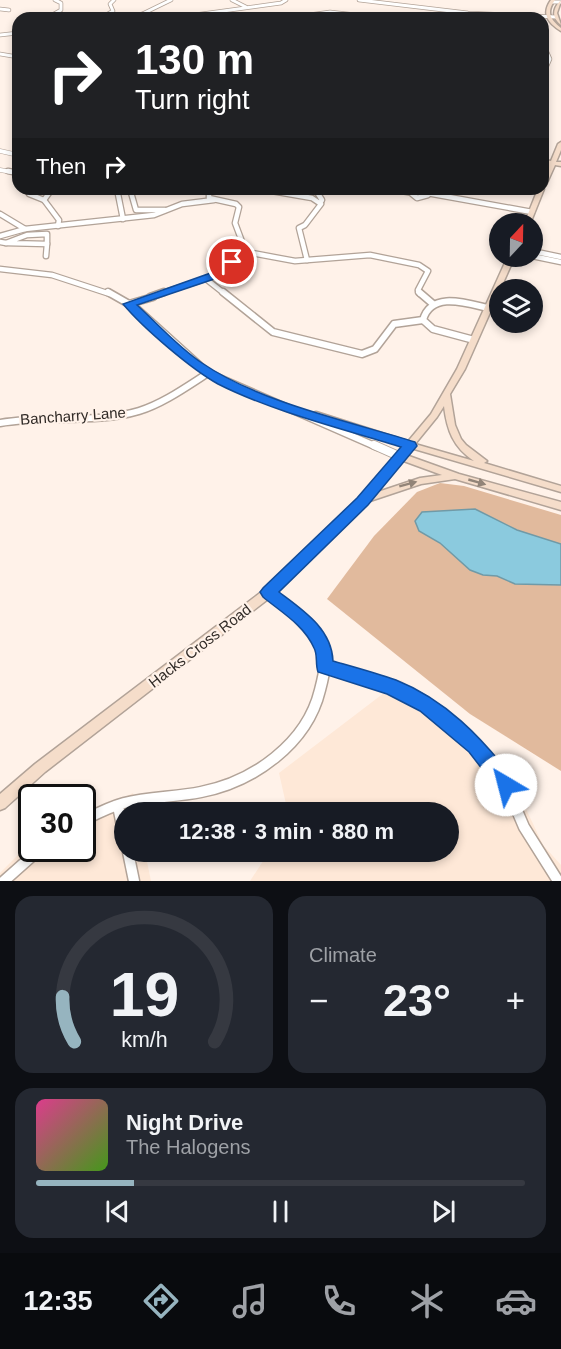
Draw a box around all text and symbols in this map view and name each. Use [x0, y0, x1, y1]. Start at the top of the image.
icon: right [36, 36, 114, 114]
text: 130 m [135, 36, 254, 83]
text: Turn right [135, 85, 250, 115]
icon: right [98, 150, 131, 183]
text: Then [36, 154, 86, 179]
north arrow [489, 213, 543, 267]
map controls [489, 213, 543, 333]
pin [206, 236, 257, 287]
icon: arrive [215, 245, 248, 278]
button: layers [489, 279, 543, 333]
street label: Bancharry Lane [20, 403, 126, 428]
one-way arrow [468, 478, 486, 487]
one-way arrow [399, 479, 417, 489]
street label: Hacks Cross Road [145, 600, 254, 691]
position arrow [474, 753, 538, 817]
speed limit sign: 30 [18, 784, 96, 862]
text: 12:38 · 3 min · 880 m [179, 819, 394, 844]
text: Climate [309, 944, 377, 966]
text: 19 [109, 960, 179, 1029]
text: 23° [383, 975, 451, 1026]
text: − [309, 982, 328, 1019]
text: + [506, 982, 525, 1019]
text: km/h [121, 1028, 167, 1052]
text: Night Drive [126, 1110, 243, 1135]
text: The Halogens [126, 1136, 251, 1158]
icon: previous [101, 1195, 134, 1228]
icon: pause [264, 1195, 297, 1228]
icon: next [427, 1195, 460, 1228]
icon: directions [140, 1280, 182, 1322]
icon: music [229, 1280, 271, 1322]
icon: phone [318, 1280, 360, 1322]
icon: climate [406, 1280, 448, 1322]
icon: car [495, 1280, 537, 1322]
text: 12:35 [23, 1286, 93, 1316]

